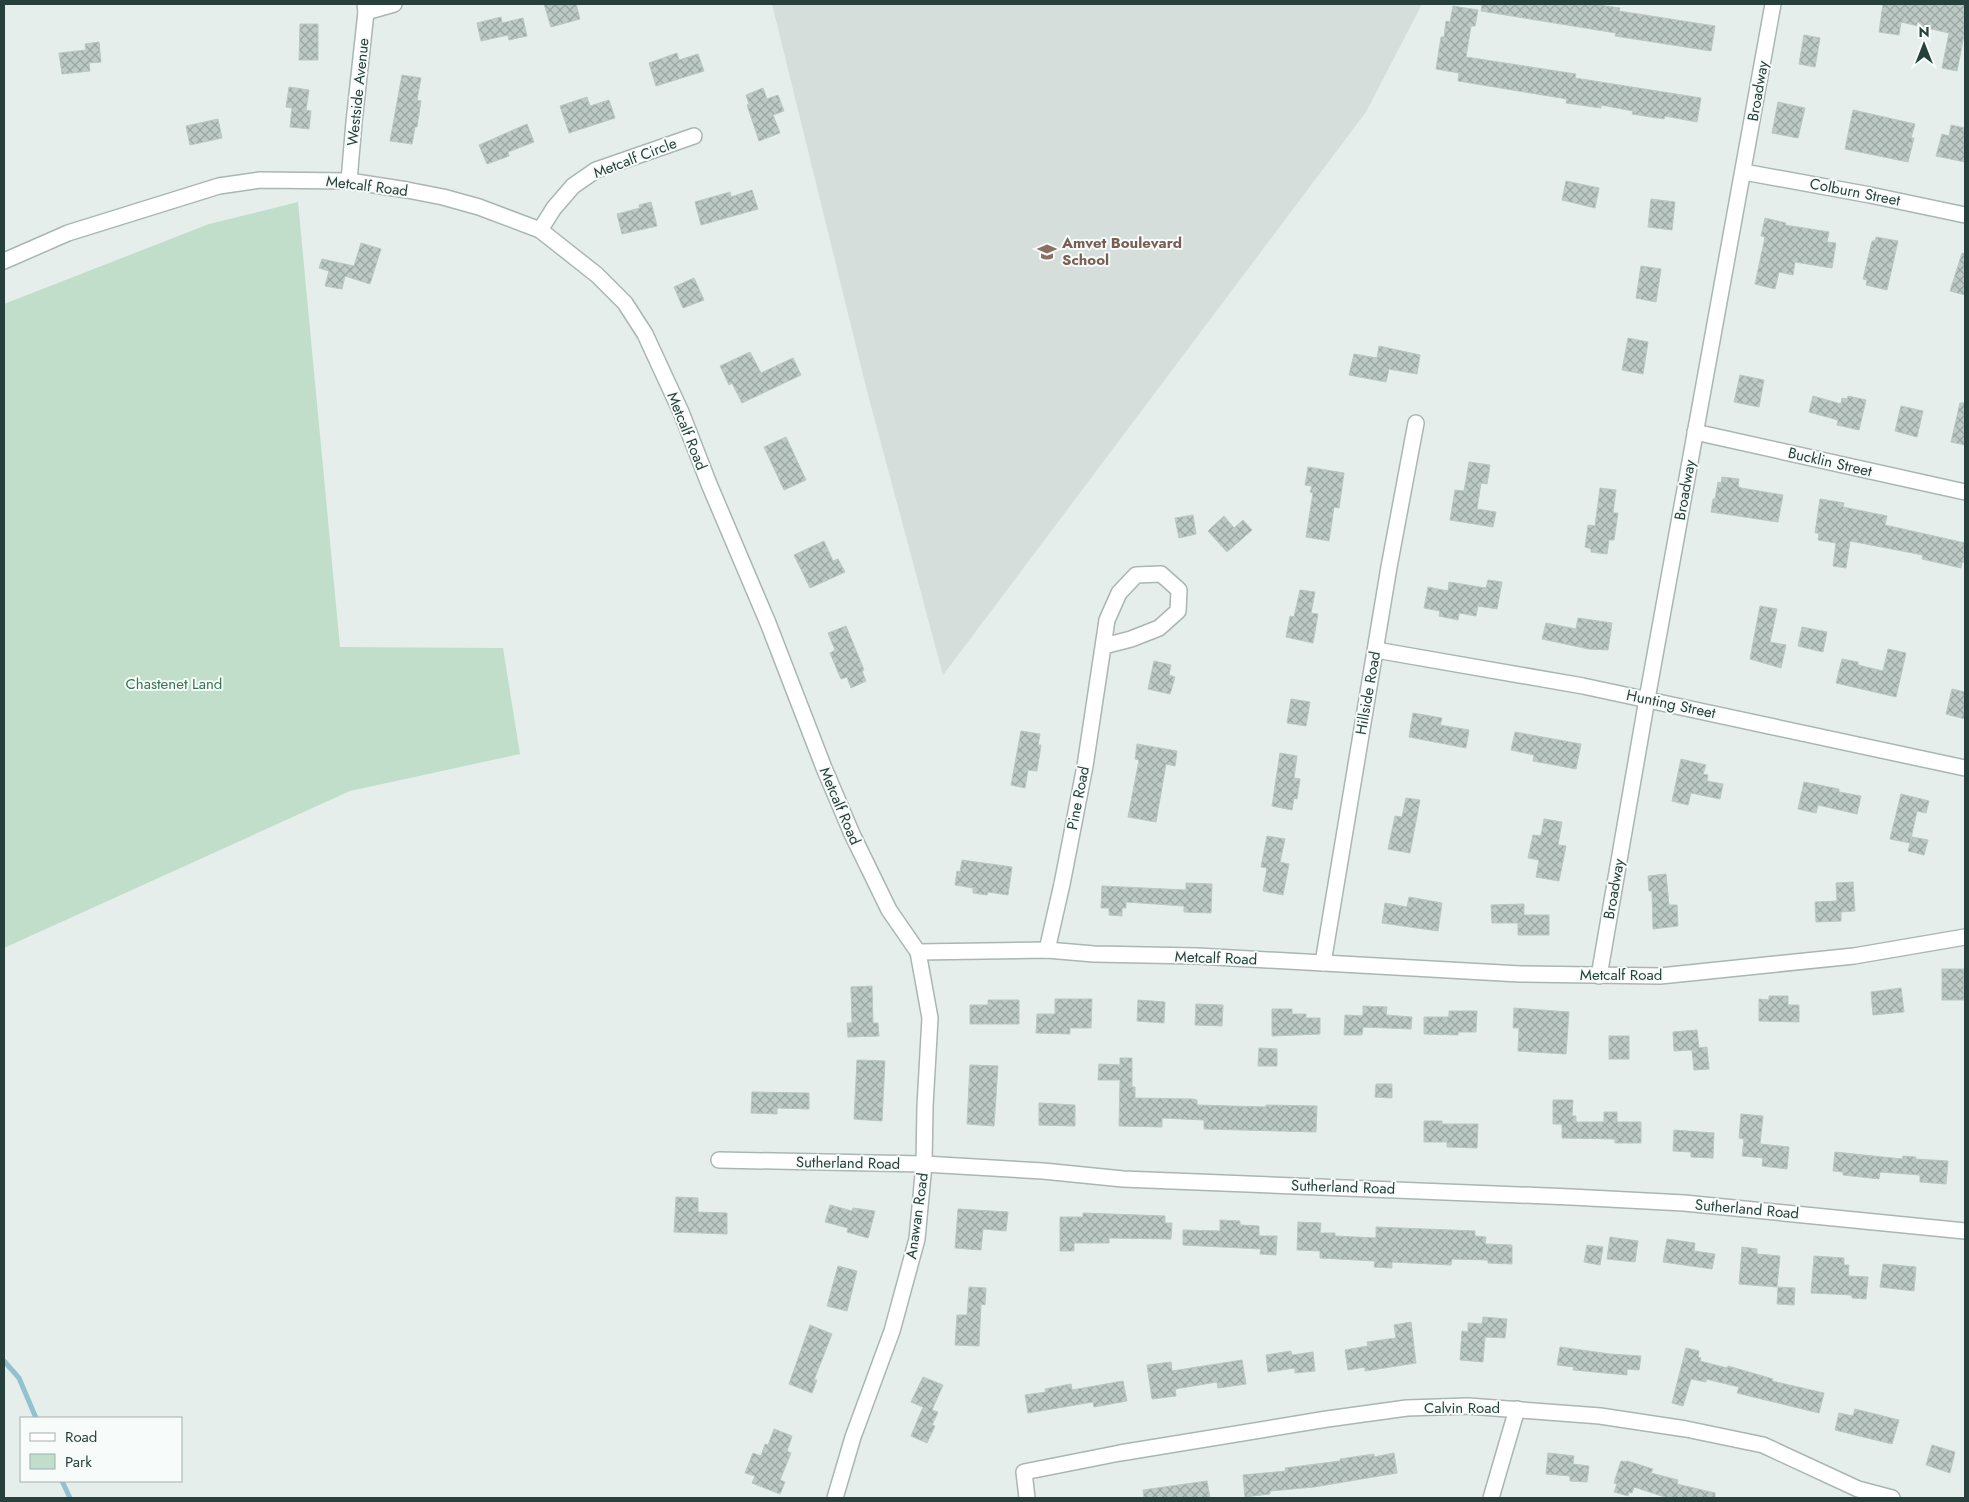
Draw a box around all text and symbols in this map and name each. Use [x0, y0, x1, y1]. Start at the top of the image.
north arrow [1899, 20, 1949, 70]
text: N [1918, 22, 1930, 42]
street label: Westside Avenue [341, 37, 375, 147]
street label: Broadway [1742, 59, 1774, 123]
street label: Metcalf Circle [590, 132, 680, 184]
street label: Metcalf Road [325, 170, 409, 202]
street label: Colburn Street [1808, 172, 1902, 212]
place label: Amvet Boulevard School [1061, 232, 1182, 271]
school or university icon: Amvet Boulevard School [1036, 241, 1058, 263]
street label: Metcalf Road [661, 389, 713, 473]
street label: Bucklin Street [1786, 442, 1875, 482]
street label: Broadway [1669, 458, 1701, 522]
street label: Hillside Road [1350, 649, 1386, 737]
park label: Chastenet Land [126, 673, 222, 695]
street label: Hunting Street [1624, 684, 1718, 724]
street label: Metcalf Road [814, 764, 866, 848]
street label: Pine Road [1061, 764, 1095, 832]
street label: Broadway [1598, 857, 1630, 921]
street label: Metcalf Road [1174, 946, 1258, 970]
street label: Metcalf Road [1580, 964, 1662, 986]
street label: Sutherland Road [796, 1151, 900, 1175]
street label: Anawan Road [900, 1171, 934, 1261]
street label: Sutherland Road [1290, 1174, 1396, 1200]
street label: Sutherland Road [1694, 1193, 1800, 1225]
street label: Calvin Road [1424, 1397, 1500, 1419]
legend [20, 1417, 182, 1482]
text: Road [65, 1426, 97, 1448]
text: Park [65, 1451, 92, 1473]

